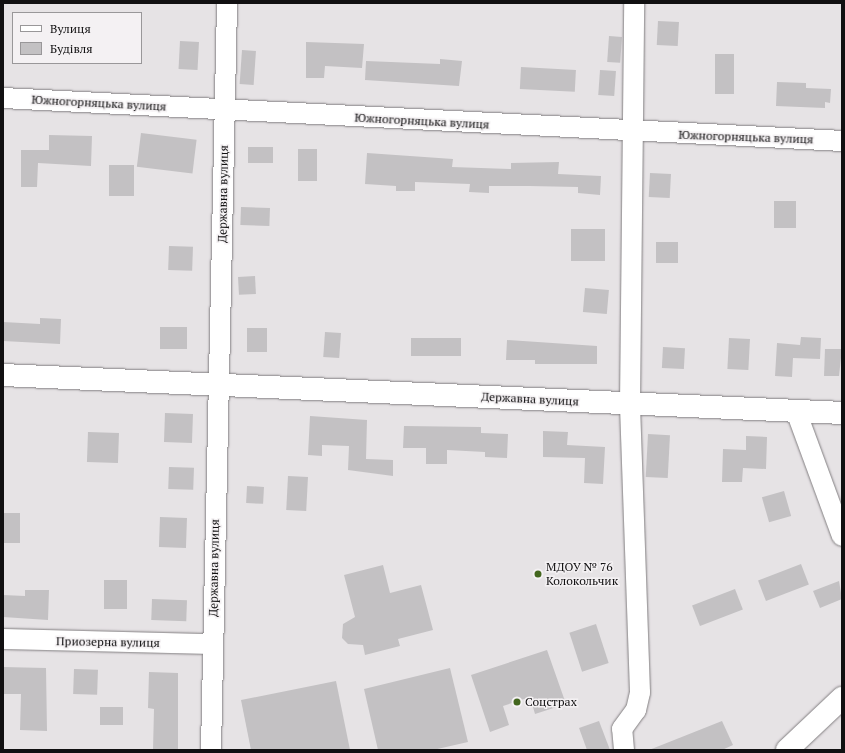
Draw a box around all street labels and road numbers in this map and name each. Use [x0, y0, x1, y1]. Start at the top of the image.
street label: Южногорняцька вулиця [31, 92, 167, 114]
street label: Южногорняцька вулиця [354, 110, 490, 132]
street label: Южногорняцька вулиця [678, 127, 814, 147]
street label: Державна вулиця [215, 145, 231, 243]
street label: Державна вулиця [481, 389, 579, 409]
street label: Державна вулиця [206, 519, 222, 617]
street label: Приозерна вулиця [56, 634, 160, 650]

